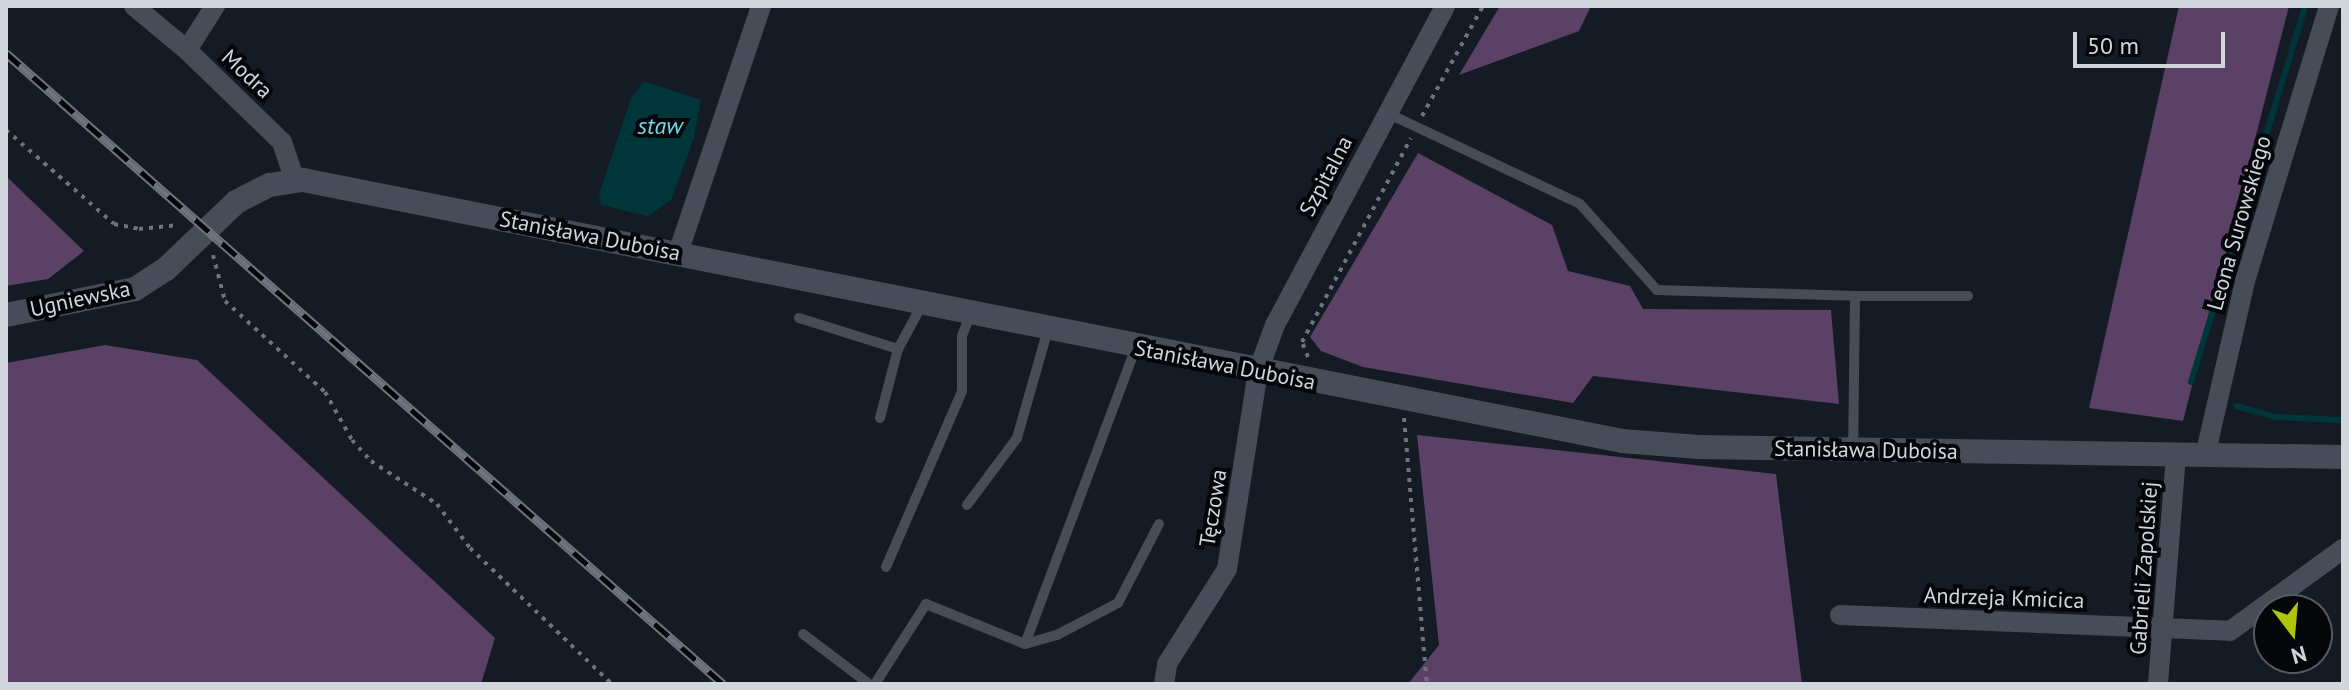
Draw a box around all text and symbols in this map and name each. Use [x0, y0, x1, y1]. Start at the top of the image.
scale bar [2077, 16, 2229, 66]
text: 50 m [2087, 30, 2139, 61]
street label: Modra [216, 44, 278, 104]
water label: staw [637, 112, 683, 140]
street label: Szpitalna [1294, 131, 1358, 221]
street label: Leona Surowskiego [2201, 133, 2277, 313]
street label: Stanisława Duboisa [497, 206, 683, 266]
street label: Ugniewska [27, 275, 133, 323]
street label: Stanisława Duboisa [1132, 335, 1318, 395]
street label: Stanisława Duboisa [1774, 435, 1958, 465]
street label: Tęczowa [1194, 467, 1232, 549]
street label: Gabrieli Zapolskiej [2125, 480, 2163, 656]
street label: Andrzeja Kmicica [1923, 582, 2085, 614]
north arrow [2253, 594, 2333, 674]
text: N [2288, 640, 2310, 671]

